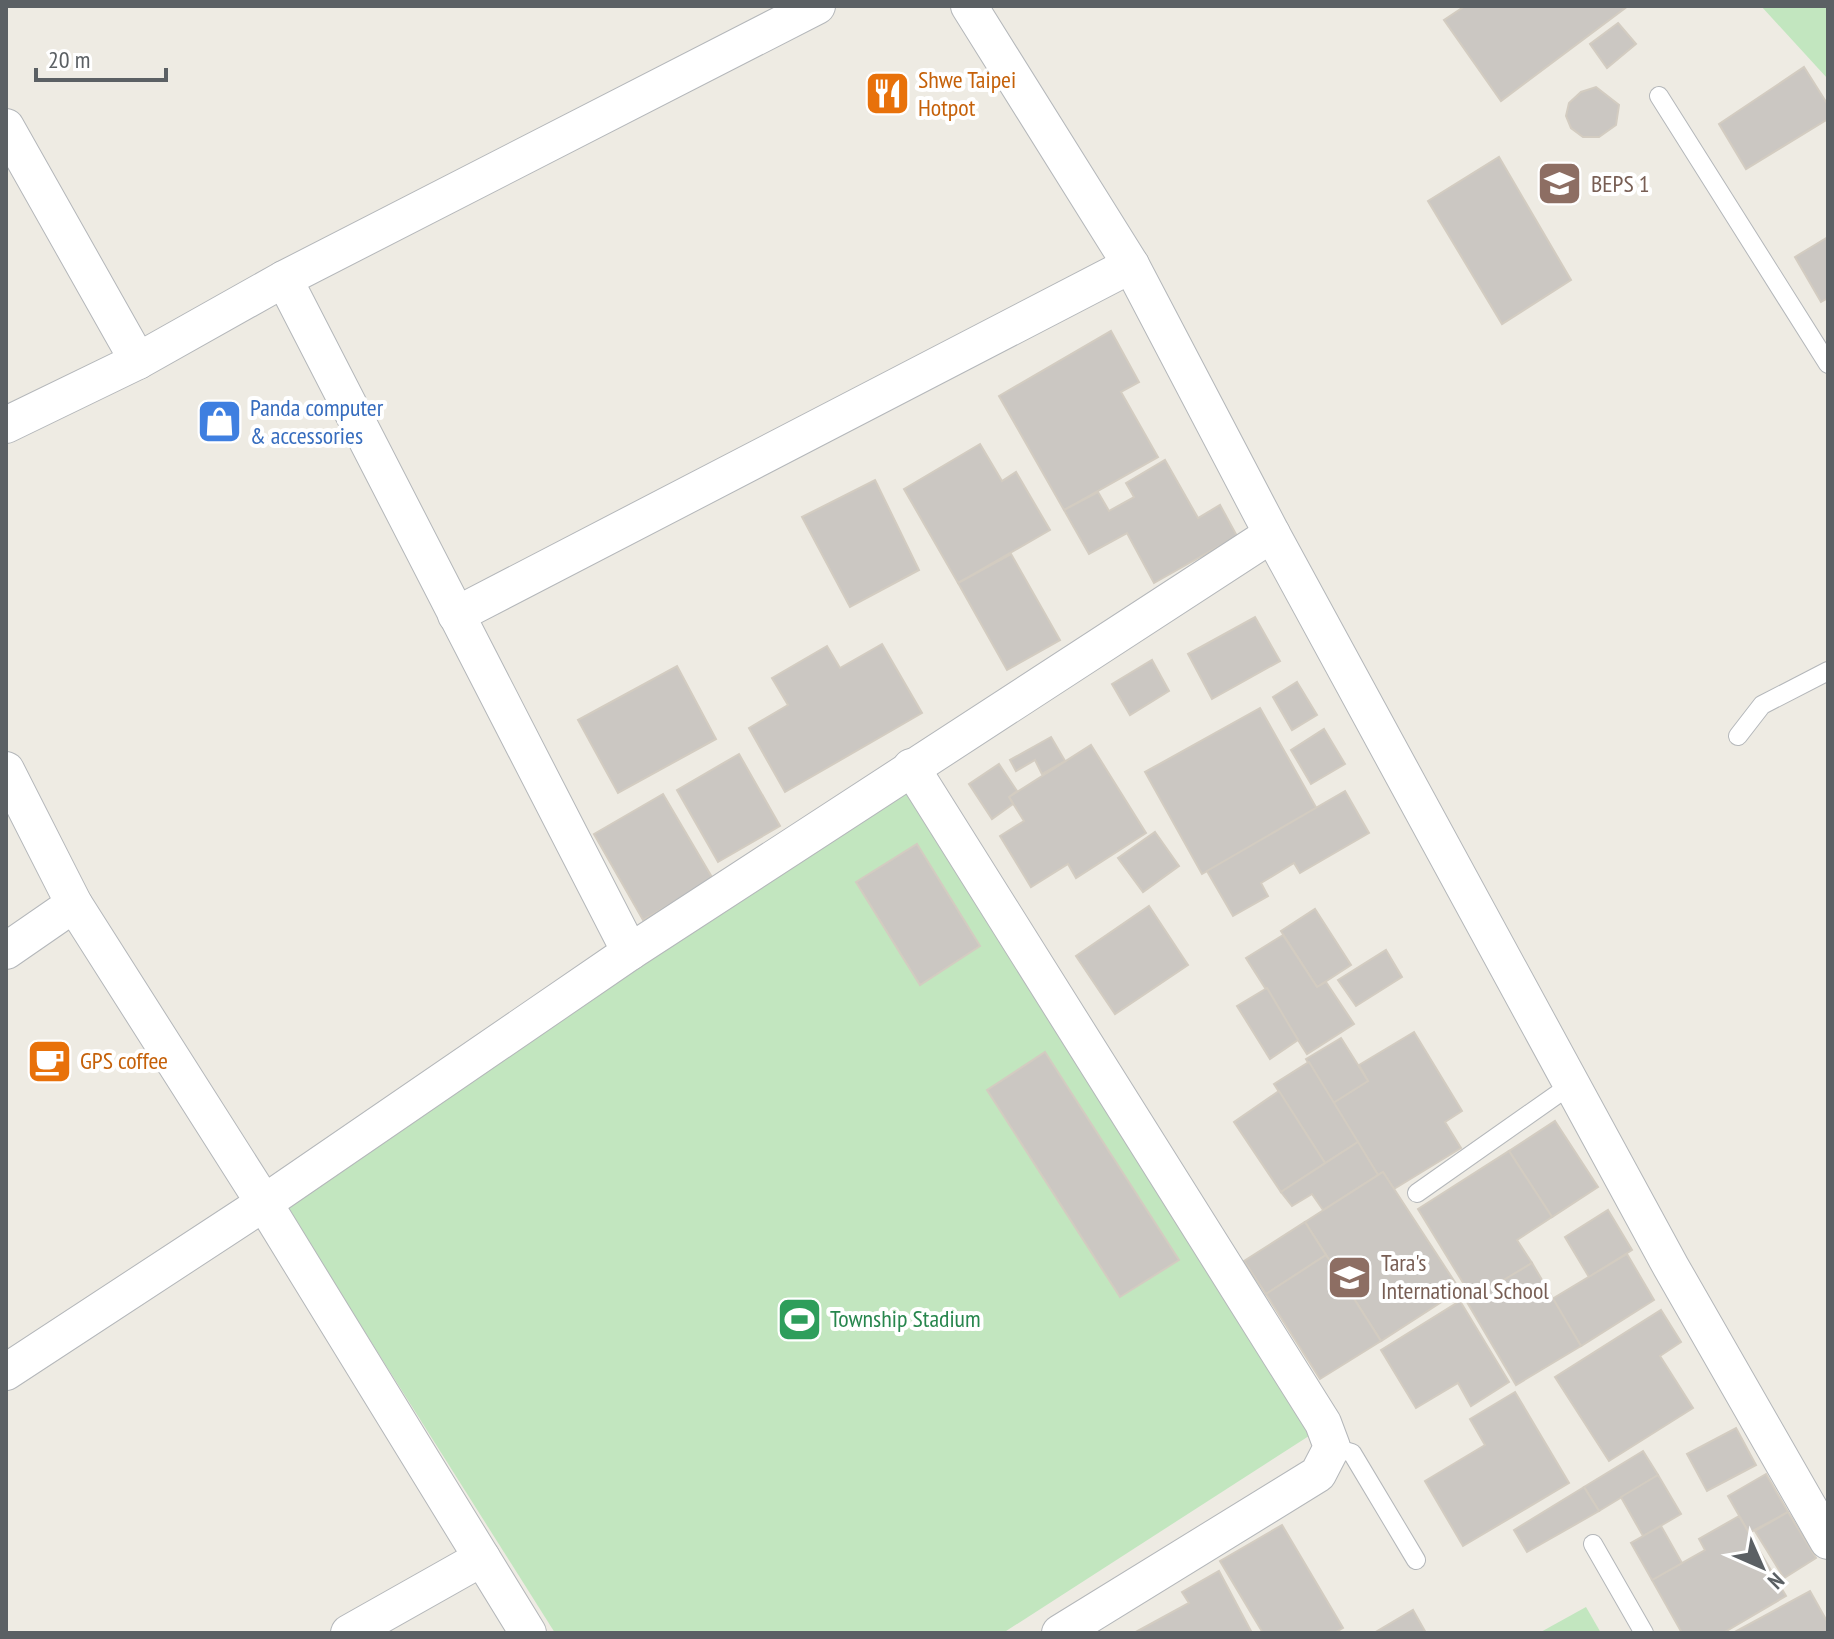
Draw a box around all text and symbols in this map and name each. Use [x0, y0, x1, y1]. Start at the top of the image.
scale bar [36, 32, 166, 82]
text: 20 m [48, 44, 90, 75]
place label: Shwe Taipei Hotpot [918, 64, 1016, 123]
restaurant icon: Shwe Taipei Hotpot [863, 70, 911, 118]
school or university icon: BEPS 1 [1536, 160, 1584, 208]
place label: BEPS 1 [1591, 168, 1650, 199]
place label: Panda computer & accessories [250, 392, 384, 451]
shop icon: Panda computer & accessories [195, 398, 243, 446]
cafe icon: GPS coffee [25, 1037, 73, 1085]
place label: GPS coffee [80, 1045, 168, 1076]
place label: Tara's International School [1381, 1247, 1549, 1306]
school or university icon: Tara's International School [1326, 1253, 1374, 1301]
sports icon: Township Stadium [775, 1295, 823, 1343]
place label: Township Stadium [830, 1303, 981, 1334]
north arrow [1722, 1527, 1802, 1607]
text: N [1762, 1567, 1790, 1595]

